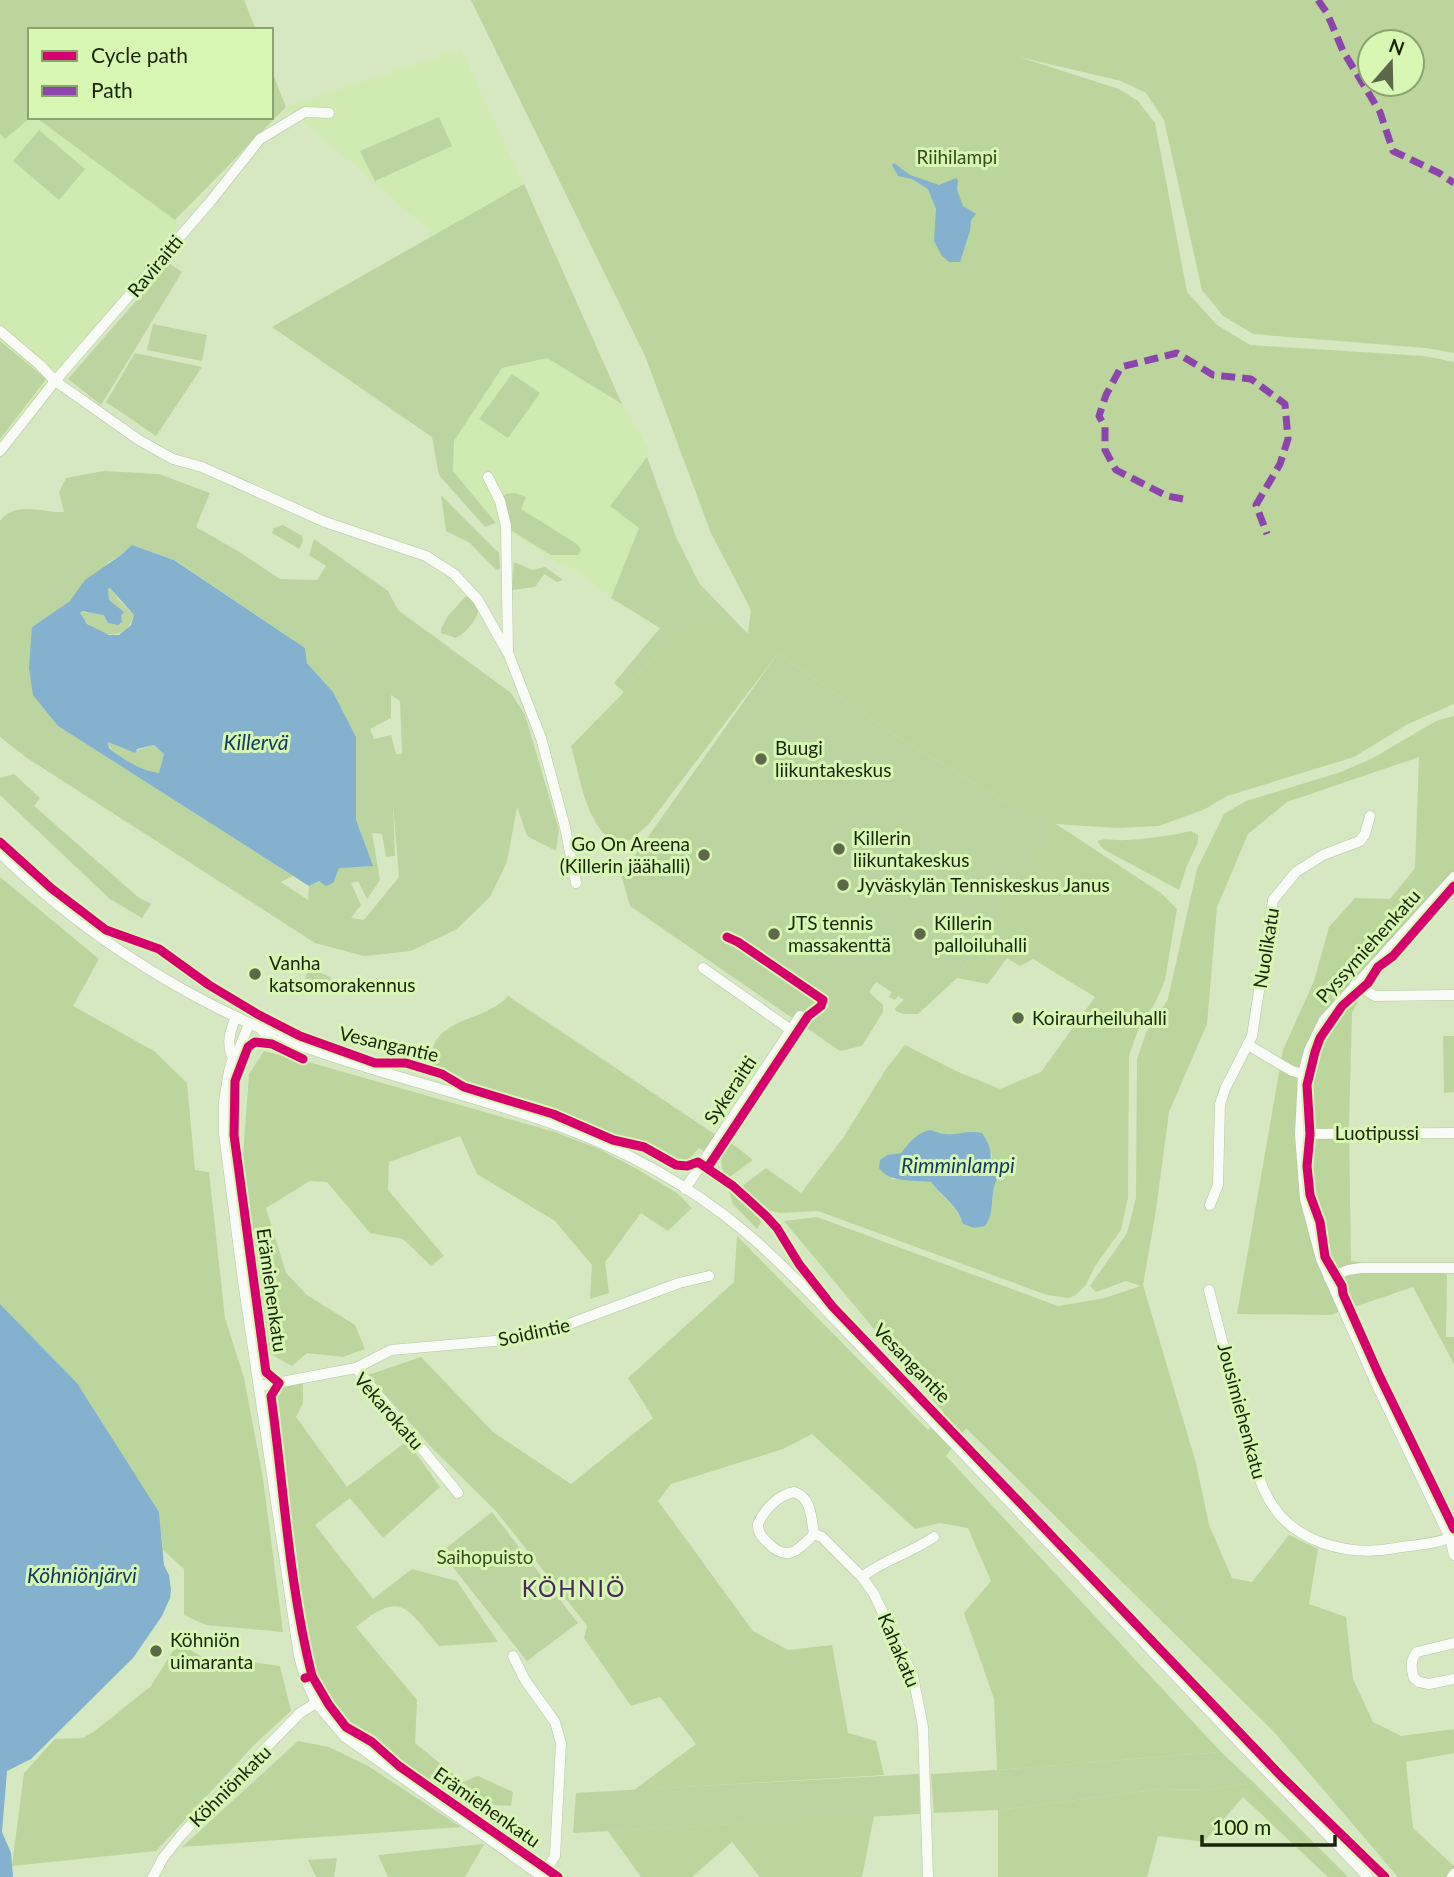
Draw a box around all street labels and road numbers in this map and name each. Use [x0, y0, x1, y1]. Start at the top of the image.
street label: Raviraitti [122, 230, 187, 301]
street label: Pyssymiehenkatu [1311, 884, 1425, 1007]
street label: Nuolikatu [1248, 906, 1283, 990]
street label: Vesangantie [337, 1021, 441, 1066]
street label: Sykeraitti [698, 1051, 761, 1128]
street label: Luotipussi [1335, 1121, 1419, 1144]
street label: Erämiehenkatu [252, 1227, 293, 1353]
street label: Soidintie [496, 1313, 572, 1350]
street label: Vesangantie [869, 1318, 956, 1407]
street label: Jousimiehenkatu [1213, 1340, 1272, 1481]
street label: Vekarokatu [350, 1368, 429, 1454]
street label: Kahakatu [874, 1609, 925, 1690]
street label: Köhniönkatu [184, 1740, 275, 1831]
street label: Erämiehenkatu [430, 1761, 545, 1852]

